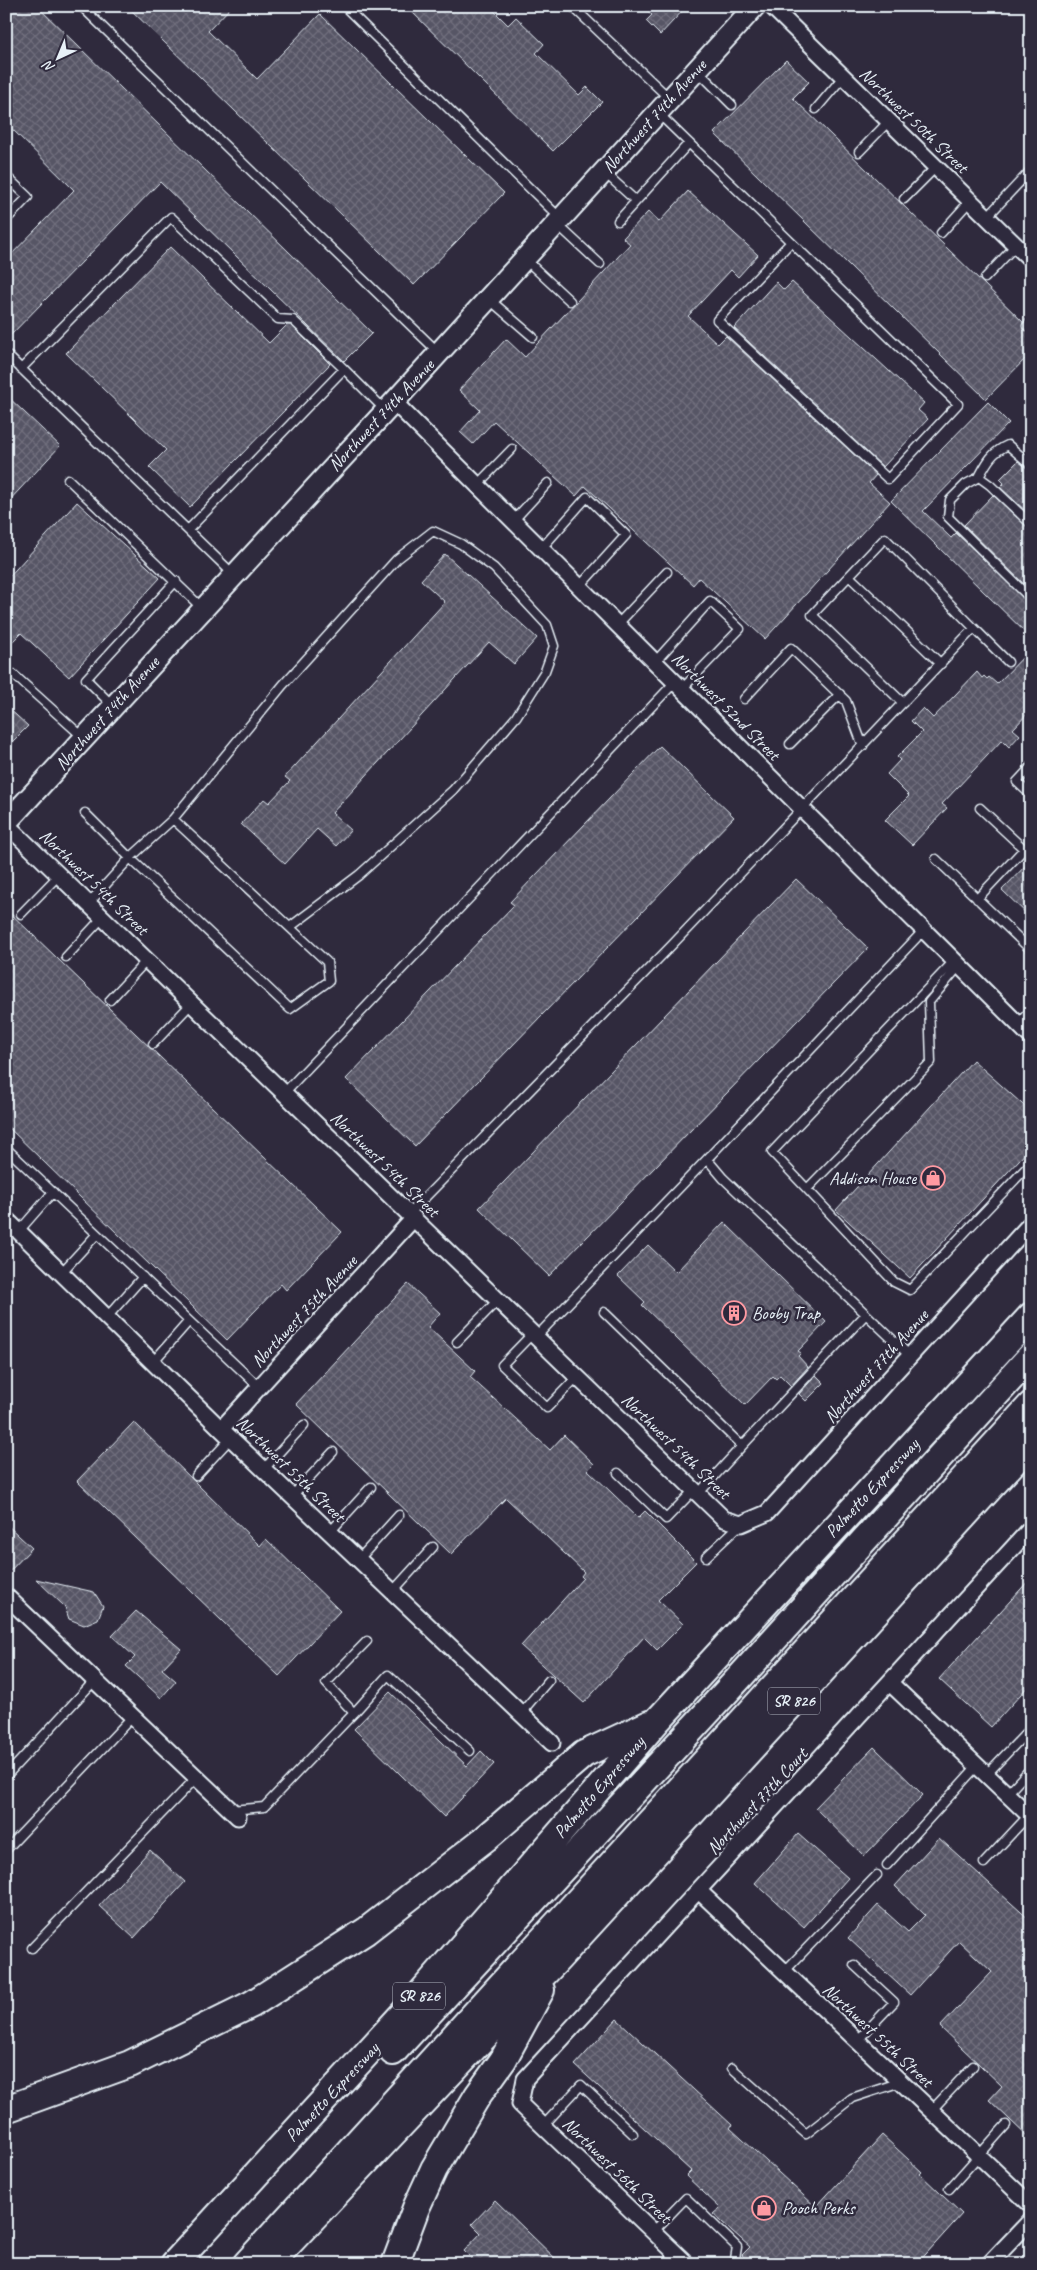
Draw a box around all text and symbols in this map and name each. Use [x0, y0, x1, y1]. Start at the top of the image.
north arrow [32, 32, 82, 82]
street label: Northwest 74th Avenue [597, 54, 712, 177]
text: N [39, 56, 58, 76]
street label: Northwest 50th Street [855, 62, 974, 179]
street label: Northwest 74th Avenue [323, 353, 439, 476]
street label: Northwest 52nd Street [667, 647, 786, 766]
street label: Northwest 74th Avenue [50, 651, 165, 774]
street label: Northwest 54th Street [35, 824, 154, 941]
street label: Northwest 54th Street [326, 1106, 445, 1223]
shop icon: Addison House [920, 1165, 946, 1191]
place label: Addison House [829, 1167, 917, 1189]
street label: Northwest 75th Avenue [246, 1249, 362, 1372]
building icon: Booby Trap [721, 1300, 747, 1326]
place label: Booby Trap [752, 1302, 821, 1324]
street label: Northwest 77th Avenue [819, 1304, 934, 1427]
street label: Northwest 54th Street [617, 1388, 736, 1505]
street label: Northwest 55th Street [232, 1411, 351, 1528]
street label: Palmetto Expressway [820, 1432, 925, 1542]
road number: SR 826 [768, 1688, 820, 1714]
street label: Palmetto Expressway [549, 1730, 650, 1842]
street label: Northwest 77th Court [702, 1742, 813, 1859]
street label: Northwest 55th Street [818, 1978, 939, 2093]
road number: SR 826 [393, 1982, 445, 2010]
street label: Palmetto Expressway [280, 2036, 385, 2146]
street label: Northwest 56th Street [558, 2112, 677, 2229]
shop icon: Pooch Perks [751, 2195, 777, 2221]
place label: Pooch Perks [782, 2197, 856, 2219]

